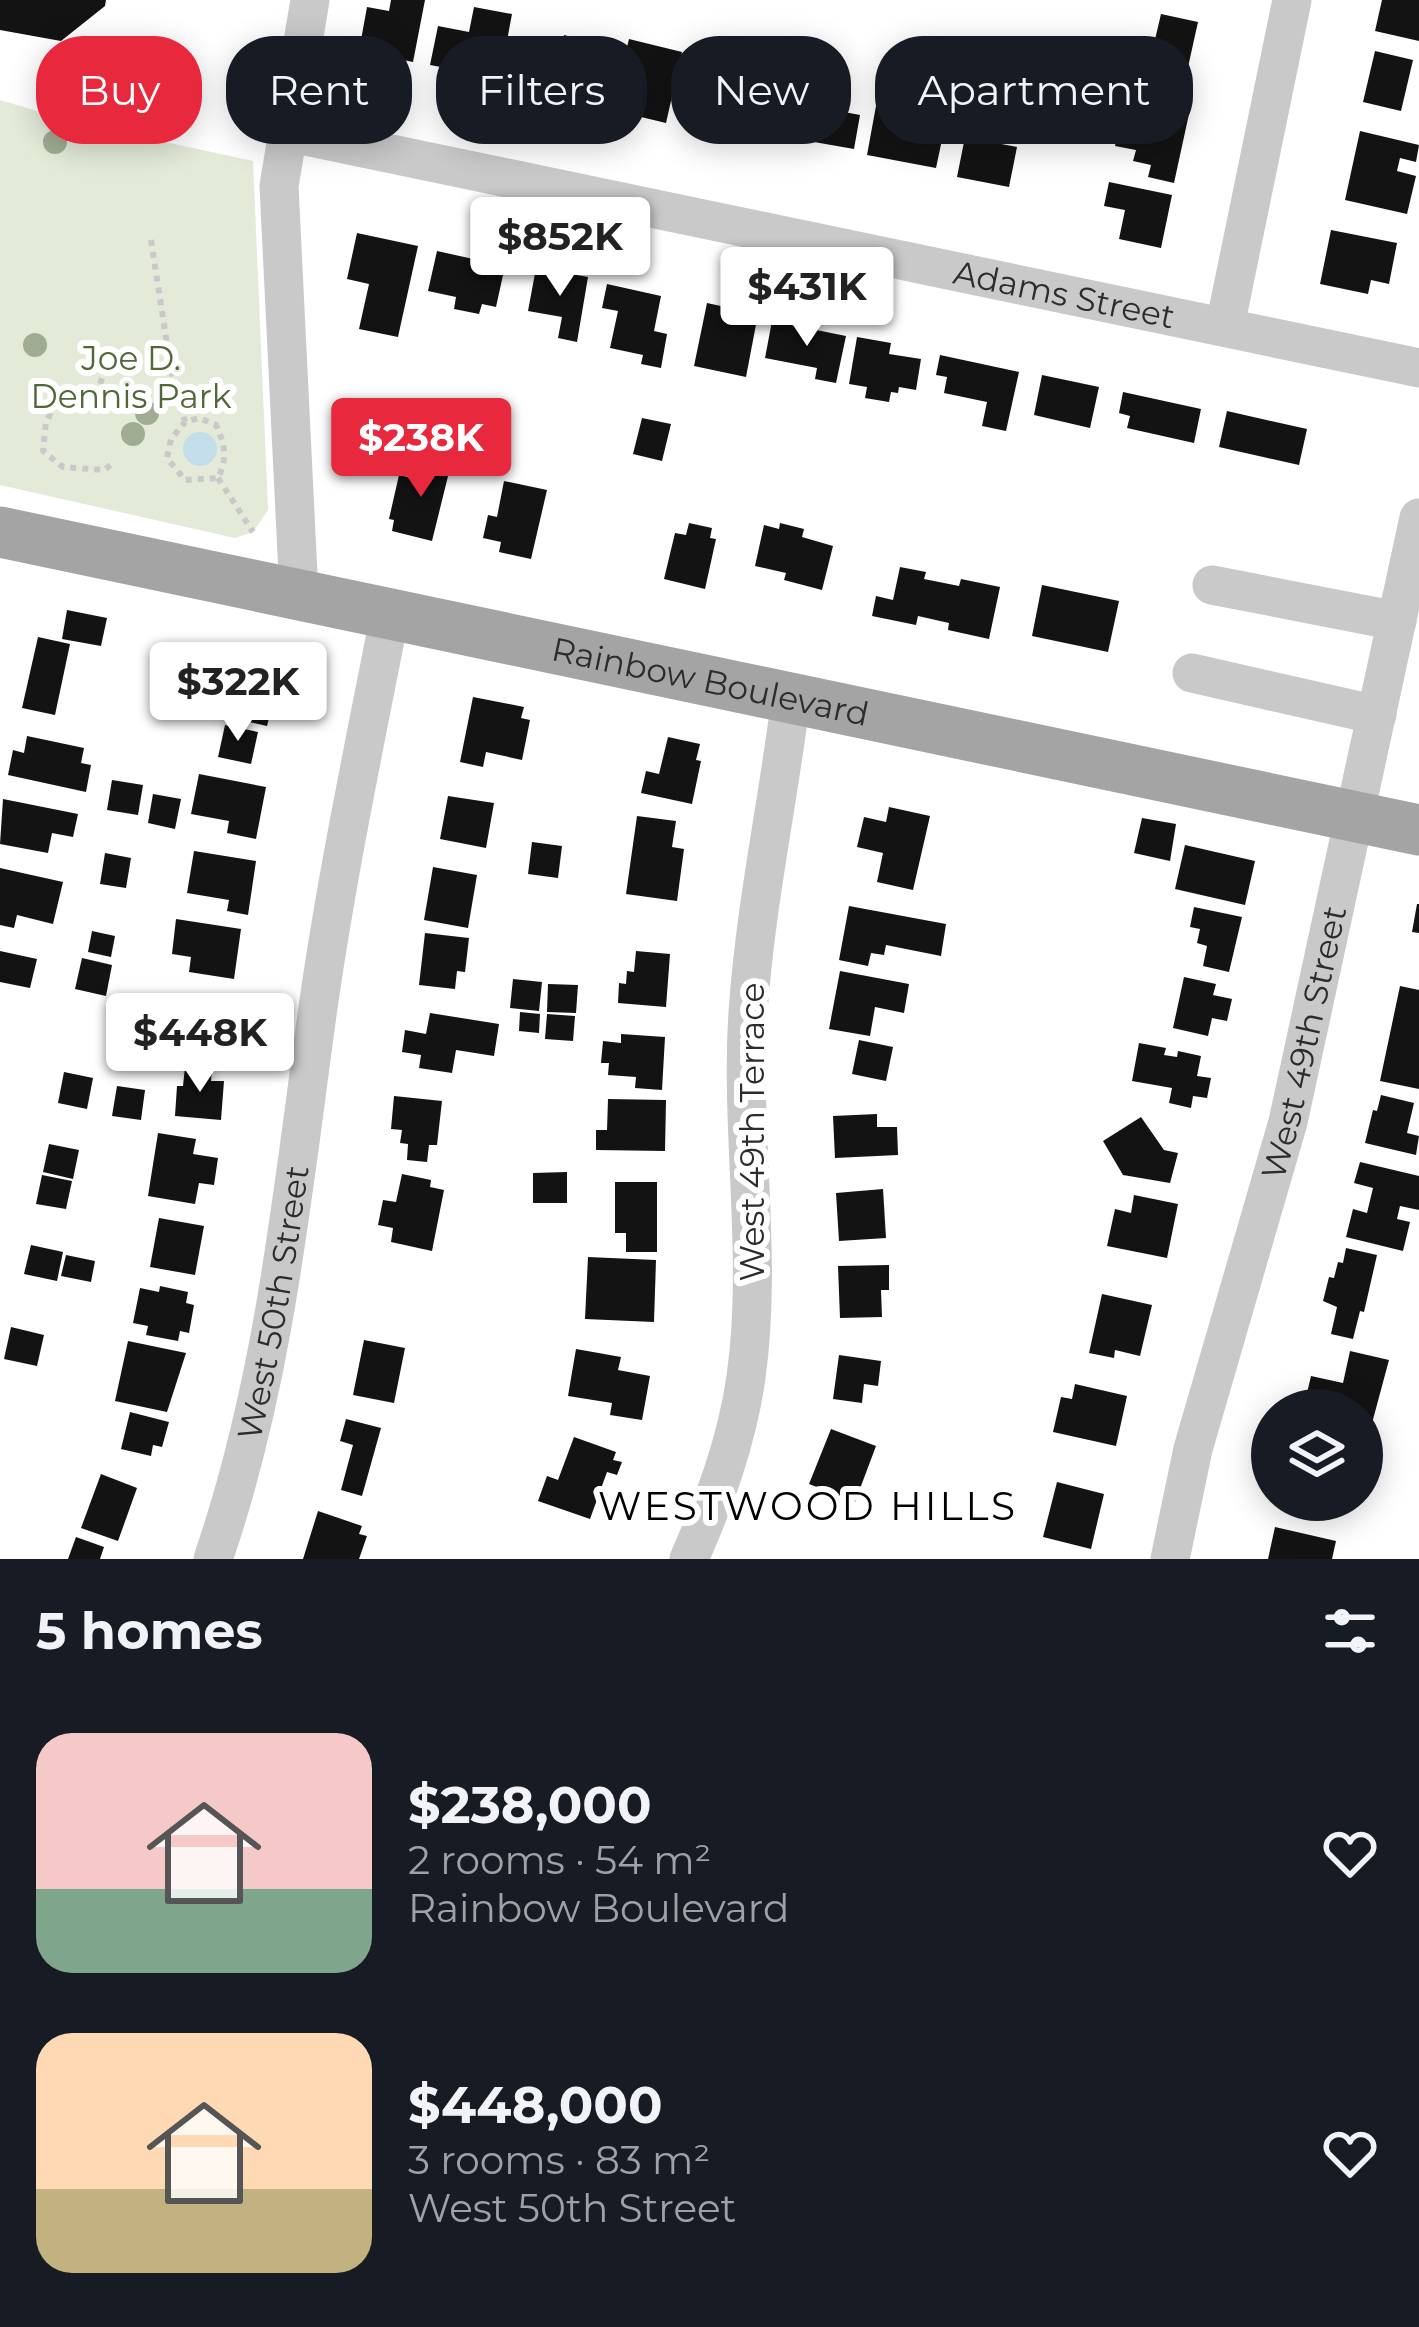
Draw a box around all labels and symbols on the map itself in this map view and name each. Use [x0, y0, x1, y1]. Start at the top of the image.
pin: $852K [476, 197, 644, 299]
pin: $431K [723, 247, 891, 349]
street label: Adams Street [950, 252, 1178, 337]
park label: Joe D. Dennis Park [31, 338, 232, 416]
pin: $238K [337, 398, 505, 500]
street label: Rainbow Boulevard [548, 628, 873, 734]
pin: $322K [154, 642, 322, 744]
street label: West 49th Street [1252, 902, 1354, 1184]
street label: West 49th Terrace [732, 983, 772, 1281]
pin: $448K [116, 993, 284, 1095]
street label: West 50th Street [229, 1163, 317, 1444]
district label: WESTWOOD HILLS [598, 1482, 1018, 1530]

